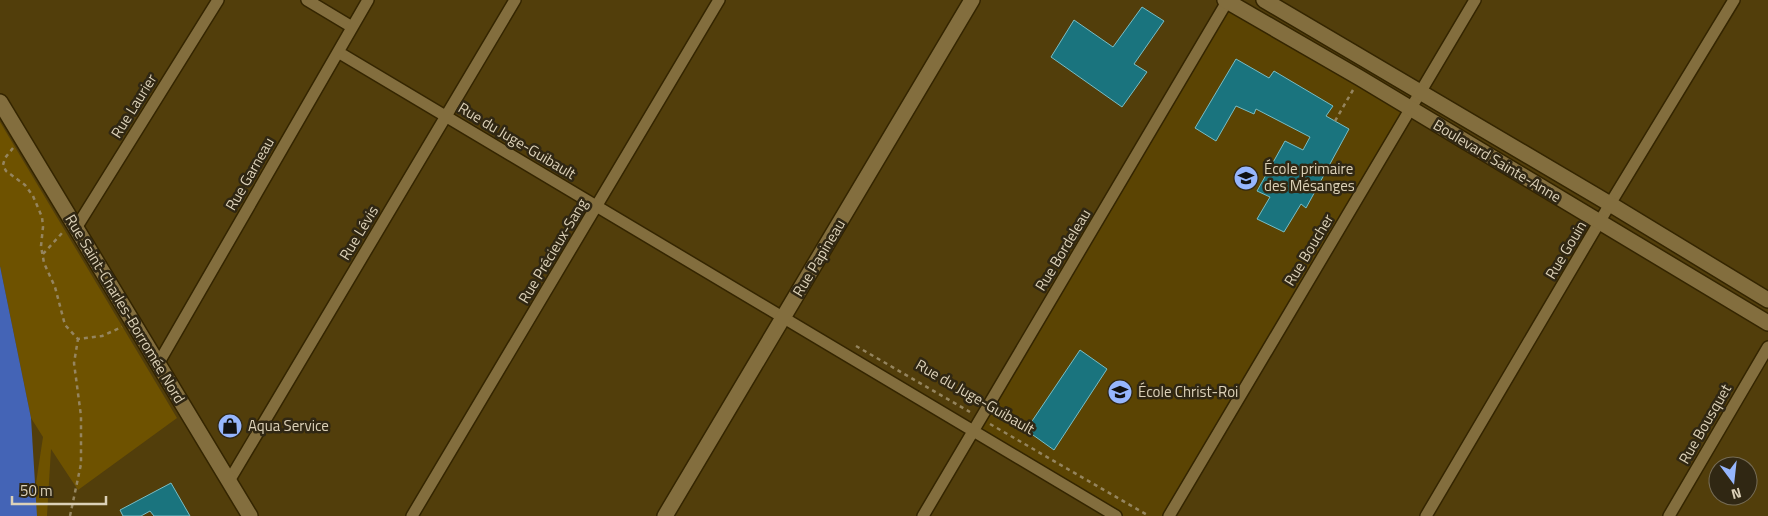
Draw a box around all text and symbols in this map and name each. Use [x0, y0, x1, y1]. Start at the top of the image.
street label: Rue Laurier [105, 69, 162, 142]
street label: Rue du Juge-Guibault [454, 96, 581, 185]
street label: Boulevard Sainte-Anne [1429, 113, 1566, 208]
street label: Rue Garneau [219, 133, 280, 215]
place label: École primaire des Mésanges [1264, 157, 1355, 197]
school or university icon: École primaire des Mésanges [1233, 165, 1259, 191]
street label: Rue Précieux-Sang [512, 194, 593, 308]
street label: Rue Lévis [333, 201, 384, 264]
street label: Rue Bordeleau [1029, 204, 1096, 295]
street label: Rue Boucher [1278, 209, 1339, 290]
street label: Rue Saint-Charles-Borromée Nord [60, 210, 191, 408]
street label: Rue Papineau [786, 215, 851, 301]
street label: Rue Gouin [1539, 216, 1592, 283]
street label: Rue du Juge-Guibault [911, 353, 1040, 440]
school or university icon: École Christ-Roi [1107, 379, 1133, 405]
street label: Rue Bousquet [1672, 379, 1737, 468]
place label: École Christ-Roi [1138, 380, 1238, 403]
shop icon: Aqua Service [217, 413, 243, 439]
place label: Aqua Service [248, 414, 329, 437]
north arrow [1708, 456, 1758, 506]
scale bar [12, 474, 106, 506]
text: 50 m [20, 479, 53, 502]
text: N [1729, 483, 1744, 505]

